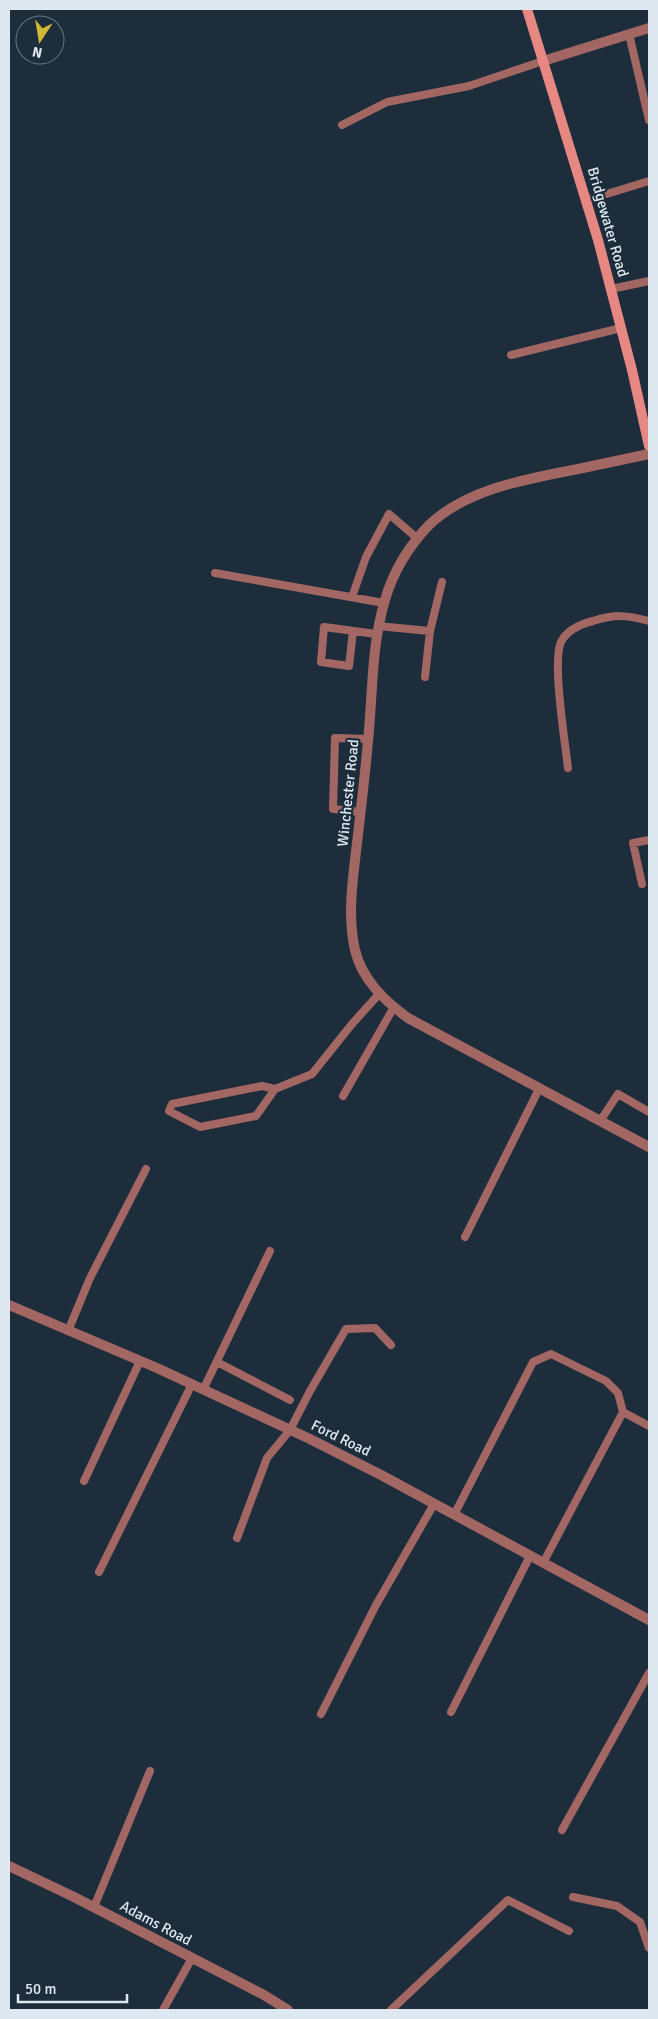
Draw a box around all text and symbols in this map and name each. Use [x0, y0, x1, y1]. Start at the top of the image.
north arrow [15, 15, 65, 65]
text: N [31, 43, 44, 62]
street label: Bridgewater Road [584, 165, 632, 279]
street label: Winchester Road [333, 738, 363, 848]
street label: Ford Road [308, 1416, 374, 1460]
street label: Adams Road [117, 1897, 195, 1949]
scale bar [18, 1972, 126, 2004]
text: 50 m [25, 1980, 56, 1998]

